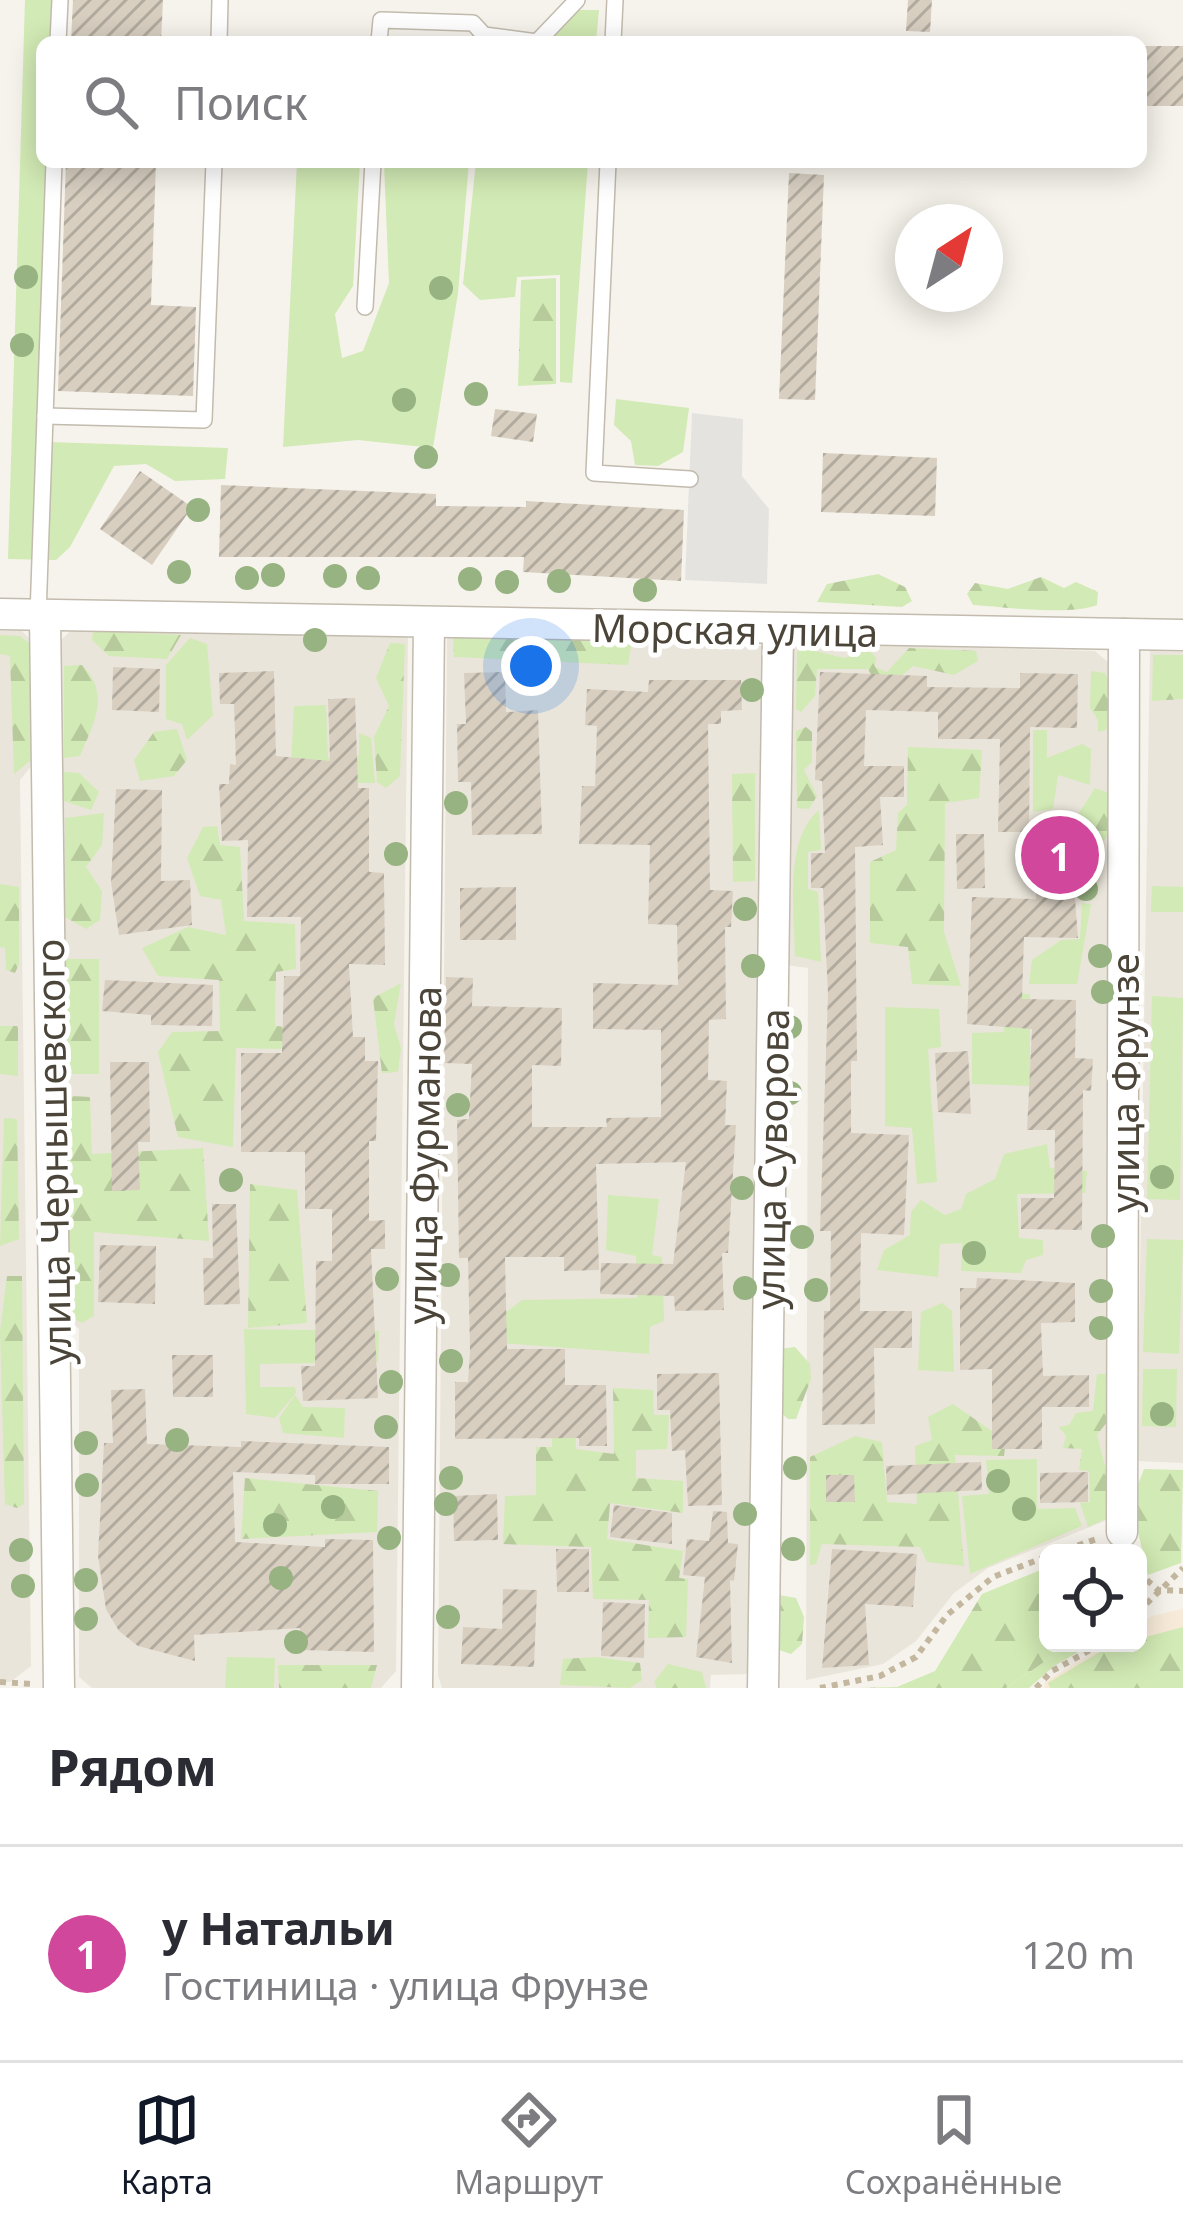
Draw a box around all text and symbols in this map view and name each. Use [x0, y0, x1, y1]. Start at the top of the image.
search box [36, 36, 1147, 168]
icon: search [78, 69, 144, 135]
text: Поиск [174, 72, 308, 133]
north arrow [895, 204, 1003, 312]
street label: Морская улица [591, 600, 879, 658]
your location [501, 636, 561, 696]
pin: 1 [1021, 810, 1099, 900]
street label: улица Чернышевского [22, 938, 82, 1366]
street label: улица Фрунзе [1097, 953, 1150, 1213]
street label: улица Фурманова [394, 985, 452, 1325]
street label: улица Суворова [742, 1008, 800, 1310]
map controls [1039, 1544, 1147, 1652]
button: locate [1039, 1544, 1147, 1652]
text: Рядом [48, 1731, 217, 1801]
text: у Натальи [162, 1897, 395, 1958]
text: 1 [76, 1927, 98, 1980]
text: 120 m [1021, 1927, 1135, 1980]
text: Гостиница · улица Фрунзе [162, 1958, 649, 2011]
tab: Карта [121, 2087, 213, 2204]
tab: Маршрут [454, 2087, 603, 2204]
tab: Сохранённые [845, 2087, 1062, 2204]

